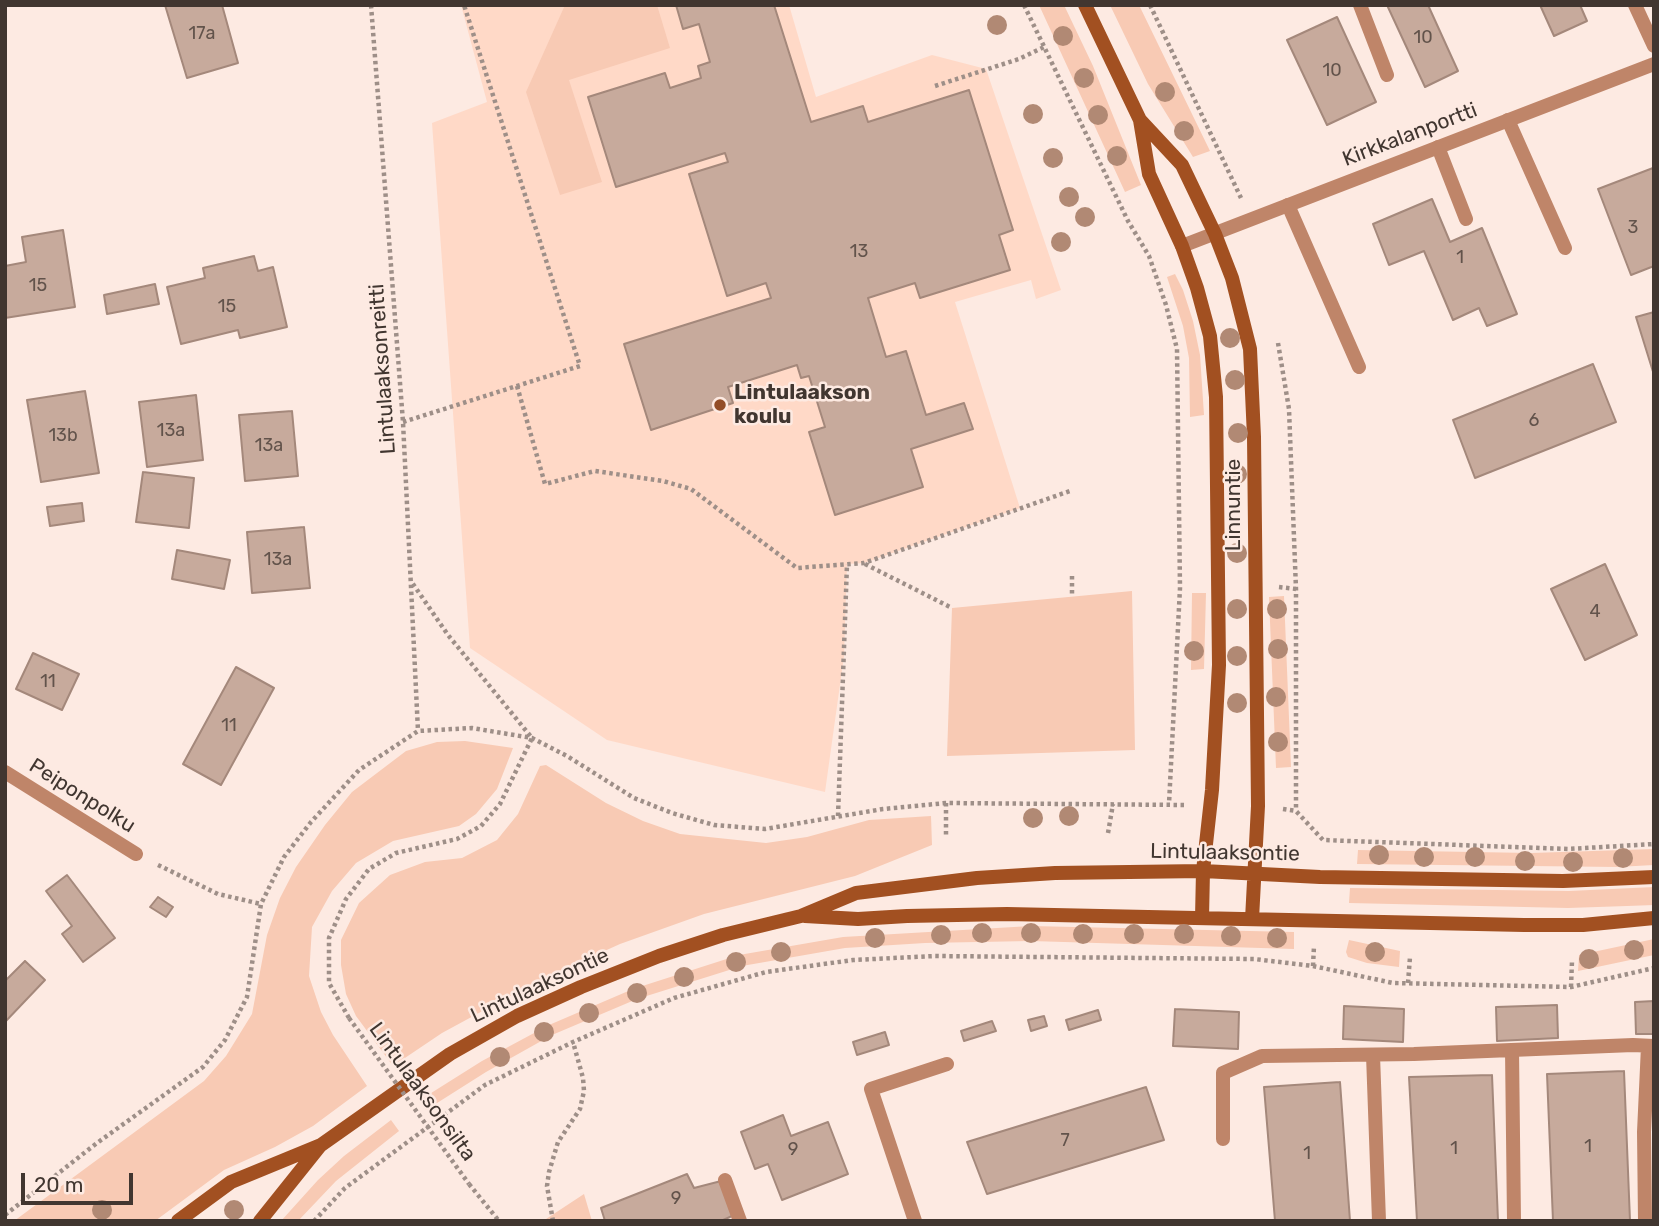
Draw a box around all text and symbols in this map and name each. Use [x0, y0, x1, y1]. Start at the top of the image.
house number: 17a [189, 23, 215, 45]
house number: 10 [1413, 27, 1433, 49]
house number: 10 [1322, 60, 1342, 82]
street label: Kirkkalanportti [1339, 98, 1481, 172]
house number: 3 [1628, 217, 1638, 239]
house number: 13 [850, 241, 868, 263]
house number: 1 [1456, 247, 1464, 269]
house number: 15 [29, 275, 47, 297]
street label: Lintulaaksonreitti [364, 283, 402, 455]
house number: 15 [218, 296, 236, 318]
place label: Lintulaakson koulu [734, 380, 870, 430]
marker: Lintulaakson koulu [712, 397, 728, 413]
house number: 6 [1529, 410, 1539, 432]
house number: 13a [157, 420, 185, 442]
house number: 13b [48, 425, 78, 447]
house number: 13a [255, 435, 283, 457]
street label: Linnuntie [1221, 459, 1247, 551]
house number: 13a [264, 549, 292, 571]
house number: 4 [1589, 601, 1601, 623]
house number: 11 [40, 671, 56, 693]
house number: 11 [221, 715, 237, 737]
street label: Peiponpolku [24, 753, 140, 839]
street label: Lintulaaksontie [1150, 839, 1300, 867]
street label: Lintulaaksontie [467, 943, 613, 1029]
street label: Lintulaaksonsilta [363, 1018, 481, 1166]
house number: 7 [1060, 1130, 1070, 1152]
house number: 1 [1584, 1136, 1592, 1158]
house number: 1 [1450, 1138, 1458, 1160]
house number: 9 [788, 1139, 798, 1161]
house number: 1 [1303, 1143, 1311, 1165]
scale bar [24, 1160, 136, 1204]
text: 20 m [34, 1172, 83, 1197]
house number: 9 [671, 1188, 681, 1210]

